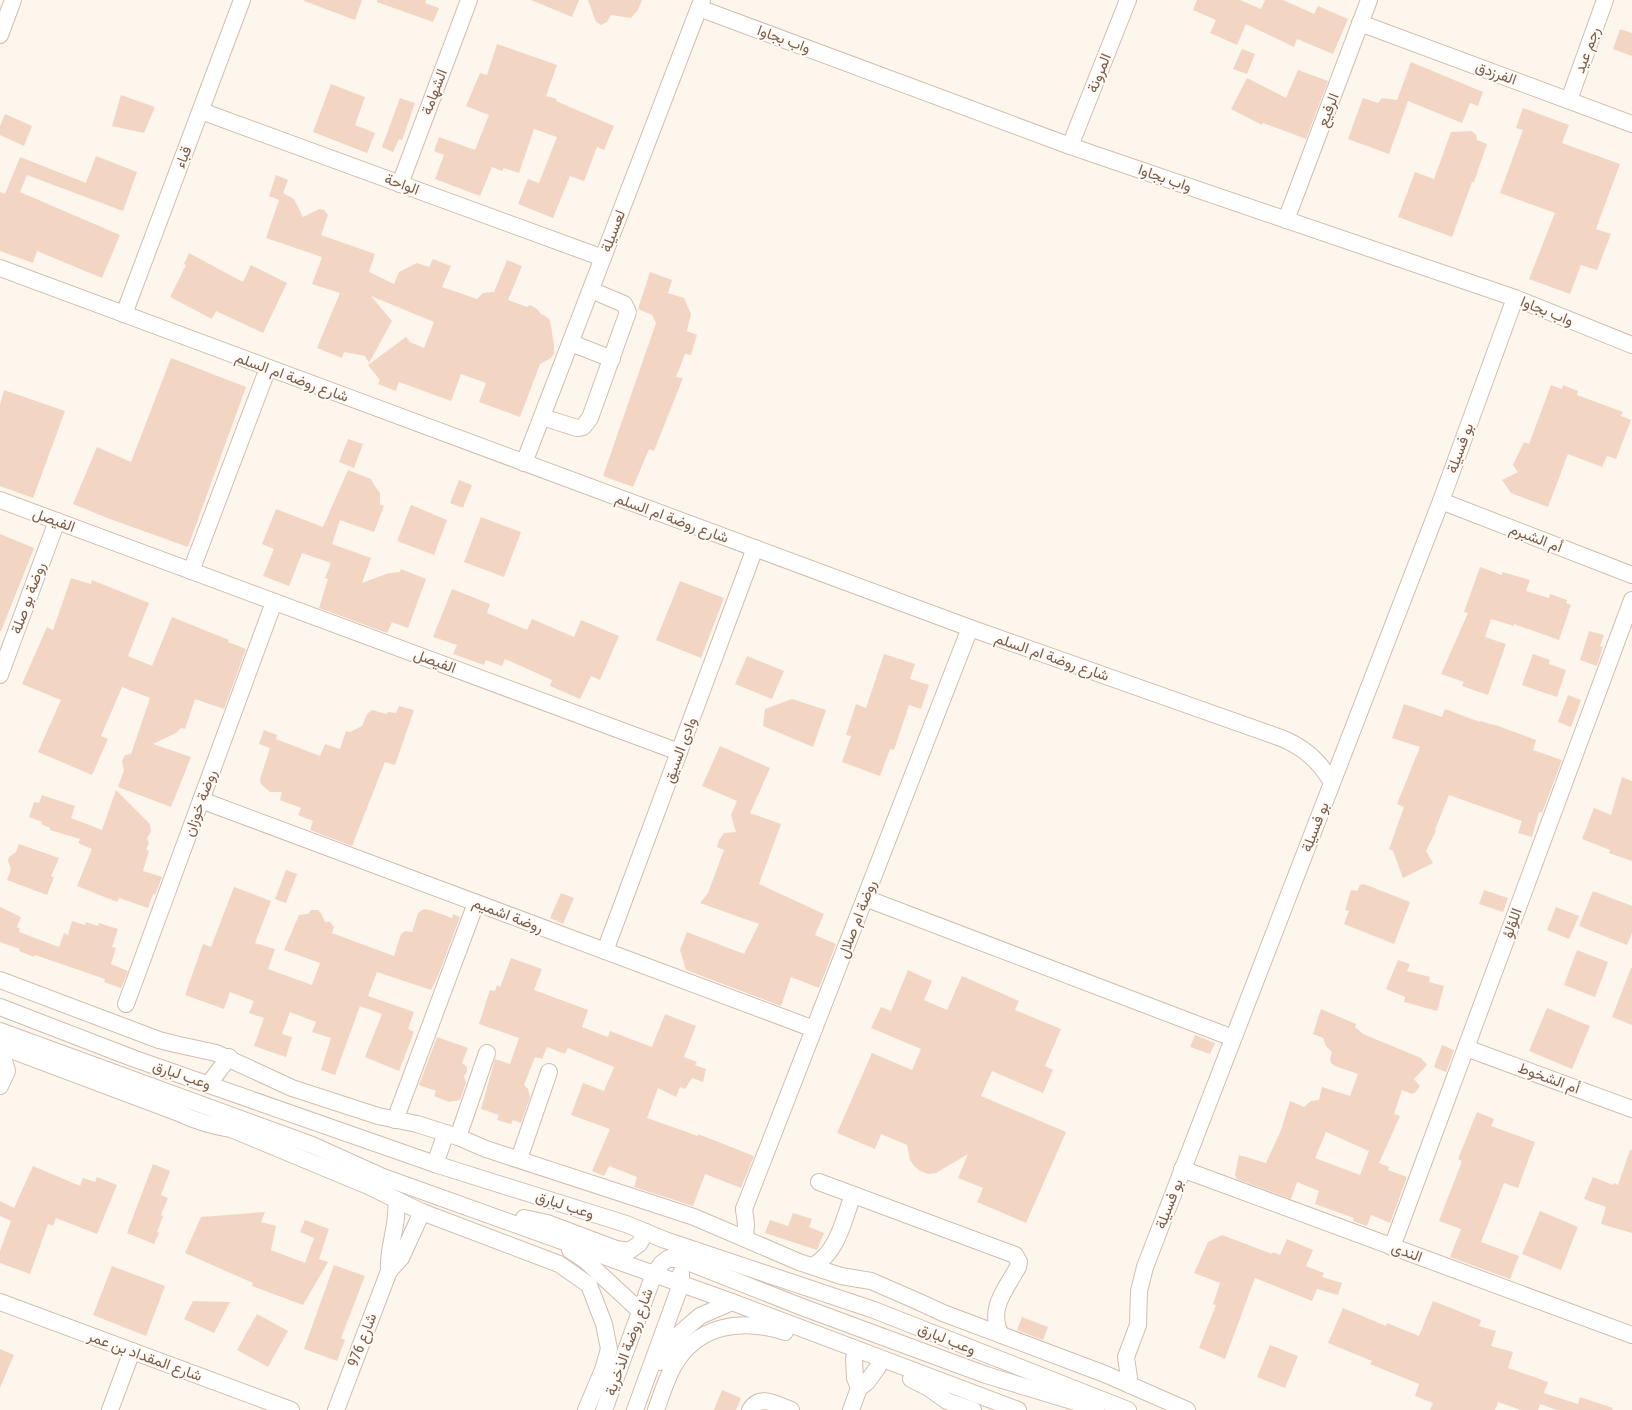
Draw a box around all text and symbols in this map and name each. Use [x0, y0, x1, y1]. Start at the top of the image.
street label: واب بجاوا [755, 21, 813, 57]
street label: رجم عيد [1570, 24, 1605, 76]
street label: المرونة [1083, 51, 1115, 95]
street label: الفرزدق [1473, 57, 1519, 89]
street label: الشهامة [417, 67, 451, 117]
street label: الرفيع [1313, 91, 1344, 130]
street label: قباء [171, 143, 195, 171]
street label: واب بجاوا [1136, 160, 1194, 196]
street label: الواحة [382, 169, 422, 199]
street label: لعسيلة [597, 207, 629, 255]
street label: واب بجاوا [1518, 292, 1576, 330]
street label: شارع روضة ام السلم [232, 348, 351, 408]
street label: بو فسيلة [1443, 420, 1477, 476]
street label: شارع روضة ام السلم [612, 489, 731, 549]
street label: الفيصل [30, 504, 78, 536]
street label: أم الشبرم [1507, 520, 1565, 557]
street label: روضة بو صلة [7, 560, 49, 636]
street label: شارع روضة ام السلم [992, 629, 1112, 687]
street label: الفيصل [411, 645, 459, 677]
street label: وادى السيق [660, 715, 701, 786]
street label: روضة خوزان [180, 767, 220, 839]
street label: بو فسيلة [1297, 799, 1333, 855]
street label: روضة ام صلال [834, 877, 881, 961]
street label: روضة اشميم [470, 893, 546, 938]
street label: اللؤلؤ [1498, 906, 1526, 940]
street label: وعب لبارق [151, 1057, 213, 1093]
street label: أم الشخوط [1515, 1059, 1583, 1099]
street label: بو فسيلة [1151, 1176, 1187, 1232]
street label: وعب لبارق [533, 1187, 597, 1223]
street label: الندى [1389, 1238, 1425, 1267]
street label: شارع روضة الذخرية [601, 1286, 659, 1399]
street label: شارع 976 [344, 1311, 382, 1370]
street label: وعب لبارق [916, 1319, 978, 1359]
street label: شارع المقداد بن عمر [84, 1327, 205, 1387]

